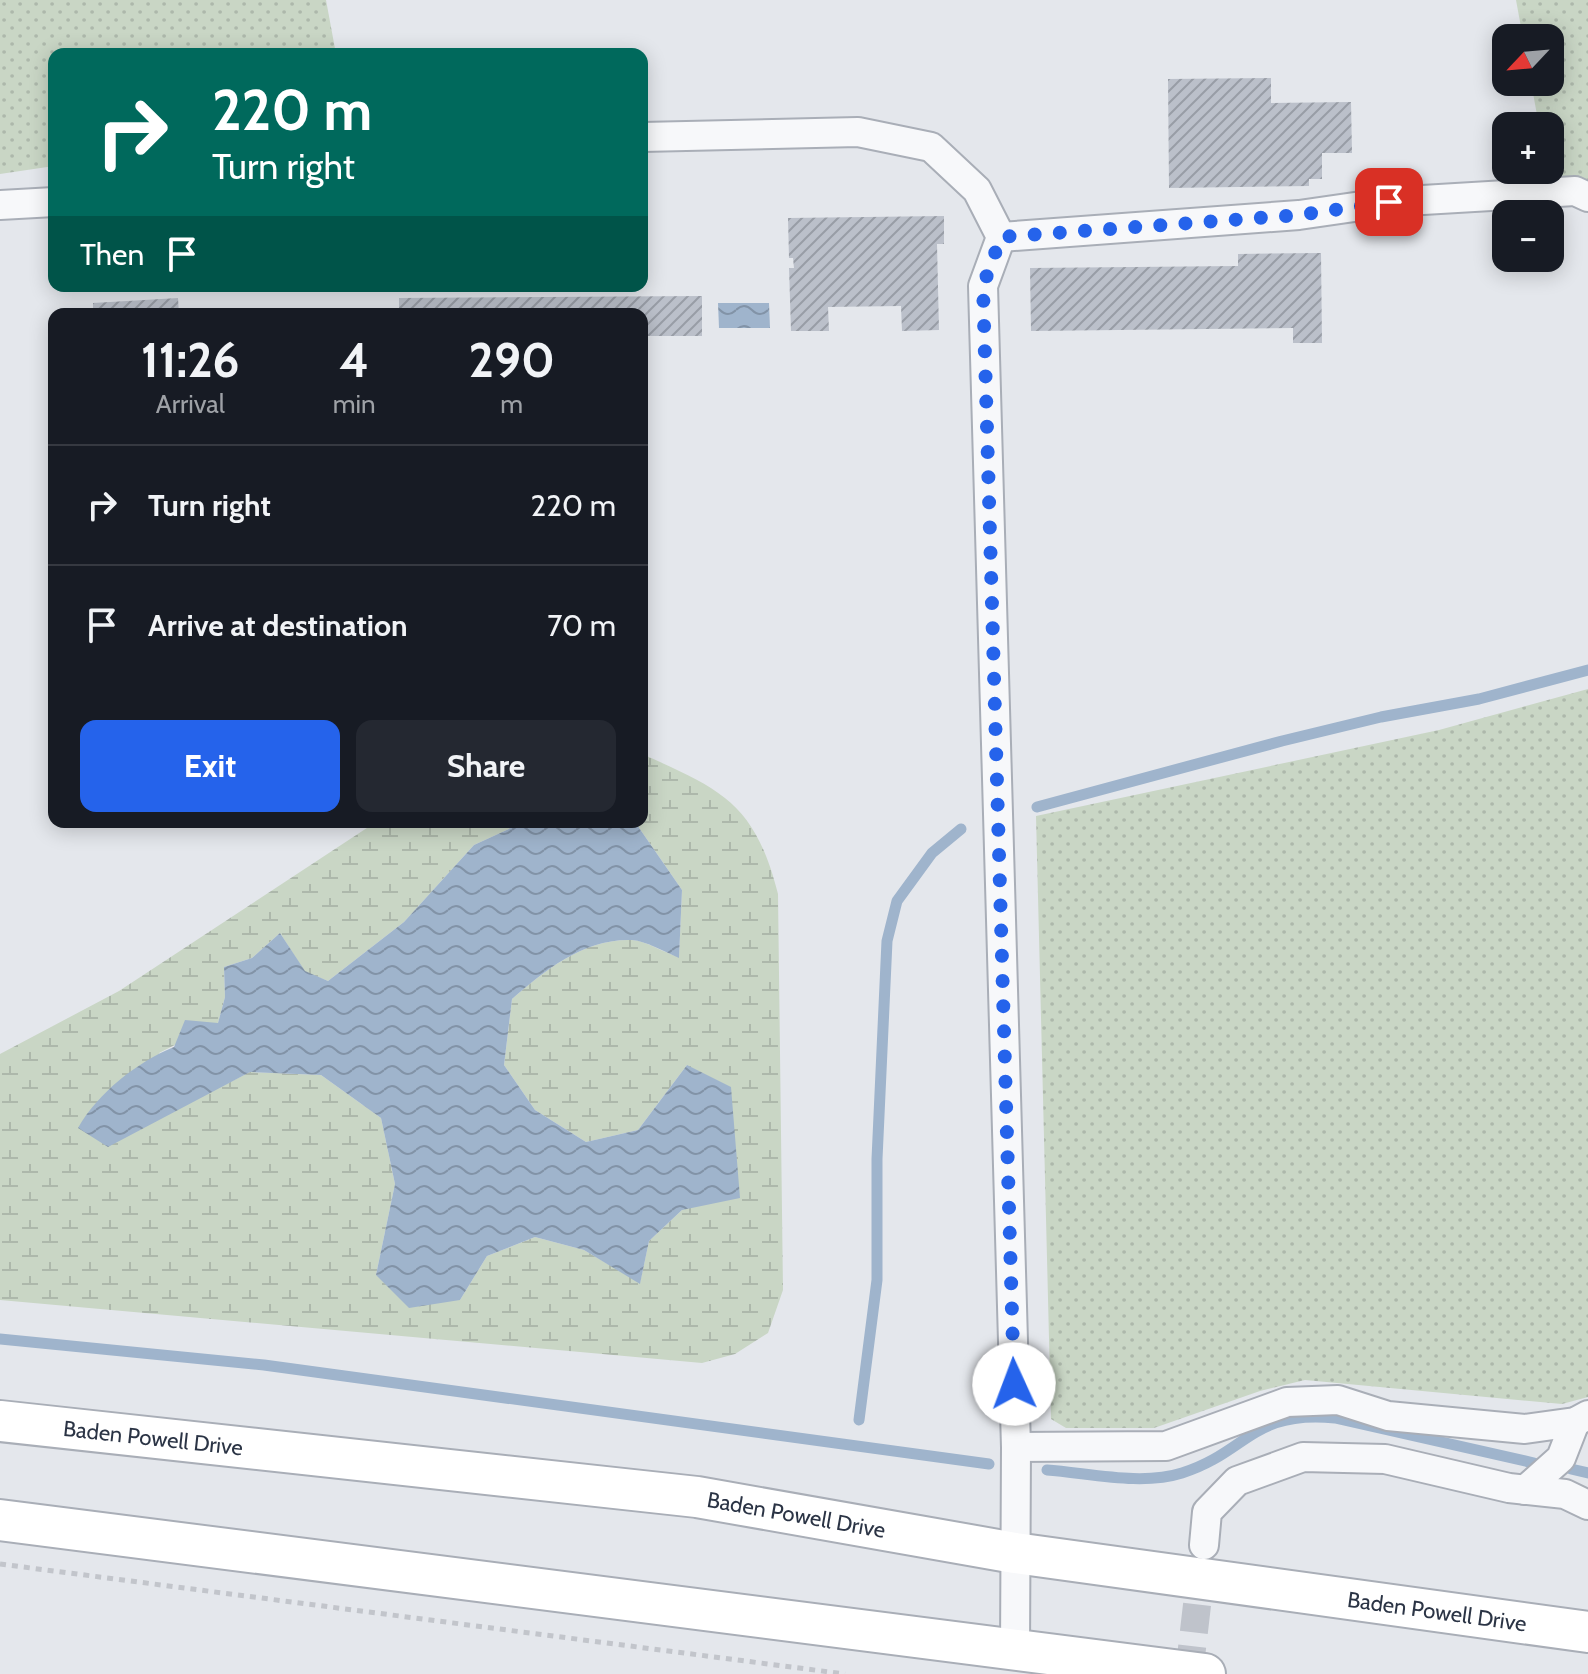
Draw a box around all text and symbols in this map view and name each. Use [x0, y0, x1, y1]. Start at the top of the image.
north arrow [1492, 24, 1564, 96]
map controls [1492, 24, 1564, 272]
text: 220 m [212, 76, 372, 144]
icon: right [80, 80, 184, 184]
button: + [1492, 112, 1564, 184]
text: Turn right [212, 144, 355, 188]
pin [1355, 168, 1423, 236]
icon: arrive [1367, 180, 1411, 224]
button: − [1492, 200, 1564, 272]
icon: arrive [160, 232, 204, 276]
text: Then [80, 236, 144, 273]
text: 11:26 [141, 331, 240, 389]
text: 4 [339, 331, 369, 389]
text: 290 [469, 331, 555, 389]
text: Arrival [156, 388, 225, 420]
text: min [333, 388, 376, 420]
text: m [500, 388, 523, 420]
icon: right [80, 483, 124, 527]
text: Turn right [148, 487, 271, 524]
text: 220 m [531, 487, 616, 524]
icon: arrive [80, 603, 124, 647]
text: Arrive at destination [148, 607, 408, 644]
text: 70 m [547, 607, 616, 644]
button: Exit [80, 720, 340, 812]
button: Share [356, 720, 616, 812]
position arrow [972, 1342, 1056, 1426]
street label: Baden Powell Drive [62, 1414, 244, 1461]
street label: Baden Powell Drive [705, 1486, 888, 1543]
street label: Baden Powell Drive [1346, 1585, 1528, 1637]

